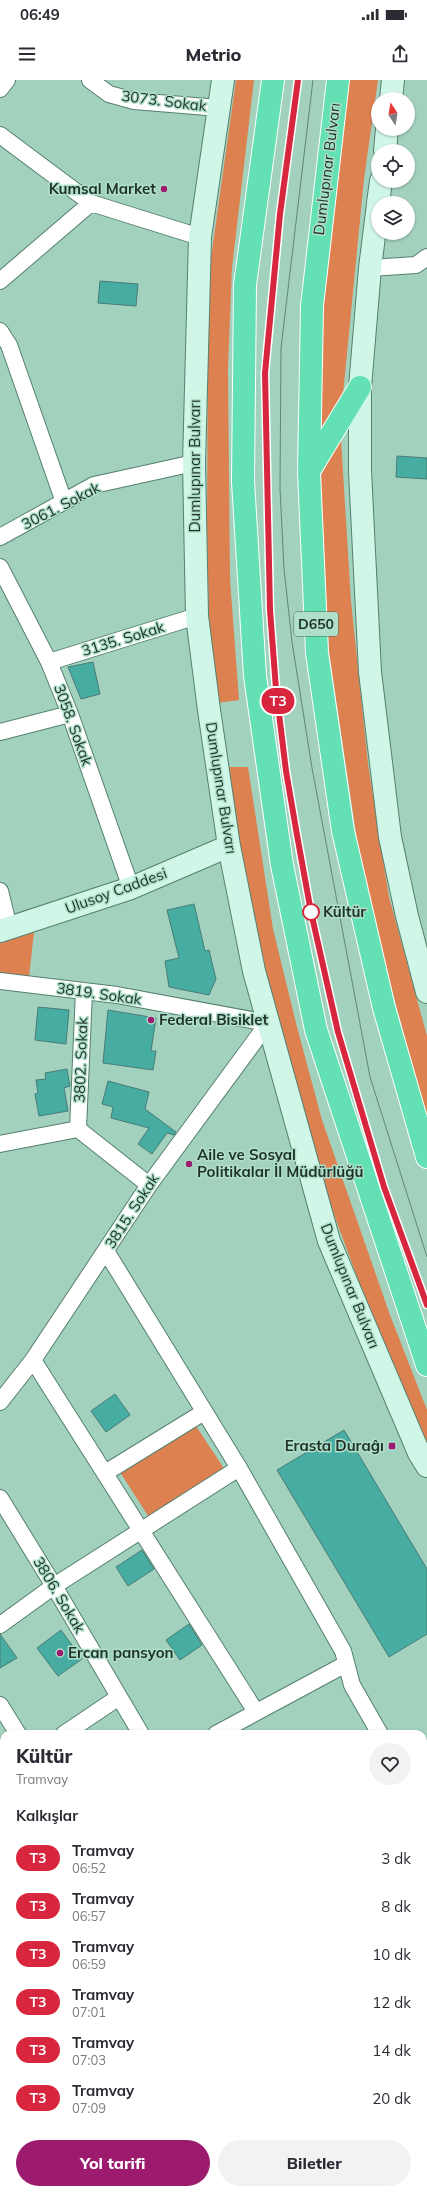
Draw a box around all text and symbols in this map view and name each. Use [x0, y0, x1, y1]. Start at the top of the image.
text: 06:49 [20, 5, 60, 24]
icon: menu [16, 43, 38, 65]
text: Metrio [186, 43, 241, 66]
icon: share [389, 43, 411, 65]
street label: 3073. Sokak [120, 86, 208, 115]
north arrow [371, 92, 415, 136]
map controls [371, 92, 415, 240]
street label: Dumlupınar Bulvarı [309, 102, 344, 236]
button: locate [371, 144, 415, 188]
place label: Kumsal Market [49, 179, 156, 198]
marker: Kumsal Market [159, 184, 169, 194]
button: layers [371, 196, 415, 240]
street label: Dumlupınar Bulvarı [185, 399, 204, 533]
street label: 3061. Sokak [18, 478, 103, 533]
road number: D650 [294, 612, 338, 636]
street label: 3135. Sokak [79, 617, 167, 660]
street label: 3058. Sokak [50, 681, 97, 769]
line badge: T3 [260, 688, 296, 714]
text: T3 [269, 692, 287, 710]
street label: Dumlupınar Bulvarı [202, 721, 241, 855]
street label: Ulusoy Caddesi [62, 863, 169, 918]
place label: Kültür [323, 902, 366, 921]
marker: Kültür [302, 903, 320, 921]
street label: 3819. Sokak [55, 978, 143, 1009]
place label: Federal Bisiklet [159, 1010, 268, 1029]
marker: Federal Bisiklet [146, 1015, 156, 1025]
street label: 3802. Sokak [70, 1017, 91, 1103]
place label: Aile ve Sosyal Politikalar İl Müdürlüğü [197, 1145, 364, 1181]
marker: Aile ve Sosyal Politikalar İl Müdürlüğü [184, 1159, 194, 1169]
street label: 3815. Sokak [100, 1169, 163, 1252]
street label: Dumlupınar Bulvarı [317, 1220, 384, 1351]
place label: Erasta Duraĝı [285, 1436, 384, 1455]
marker: Erasta Duraĝı [387, 1441, 397, 1451]
street label: 3806. Sokak [29, 1553, 90, 1637]
place label: Ercan pansyon [68, 1643, 174, 1662]
marker: Ercan pansyon [55, 1648, 65, 1658]
button: heart [369, 1743, 411, 1785]
text: Kültür [16, 1744, 72, 1768]
text: Tramvay [16, 1771, 68, 1787]
text: Kalkışlar [16, 1806, 78, 1825]
text: Tramvay [72, 1841, 134, 1860]
text: T3 [29, 1849, 47, 1867]
text: 3 dk [381, 1849, 411, 1868]
text: 06:52 [72, 1860, 106, 1876]
text: Tramvay [72, 1889, 134, 1908]
text: T3 [29, 1897, 47, 1915]
text: 8 dk [381, 1897, 411, 1916]
text: 06:57 [72, 1908, 106, 1924]
text: Tramvay [72, 1937, 134, 1956]
text: T3 [29, 1945, 47, 1963]
text: 10 dk [372, 1945, 411, 1964]
text: 06:59 [72, 1956, 106, 1972]
text: Tramvay [72, 1985, 134, 2004]
text: T3 [29, 1993, 47, 2011]
text: 12 dk [372, 1993, 411, 2012]
text: 07:01 [72, 2004, 106, 2020]
text: Tramvay [72, 2033, 134, 2052]
text: T3 [29, 2041, 47, 2059]
text: 14 dk [372, 2041, 411, 2060]
text: 07:03 [72, 2052, 106, 2068]
text: Tramvay [72, 2081, 134, 2100]
text: T3 [29, 2089, 47, 2107]
text: 20 dk [372, 2089, 411, 2108]
text: 07:09 [72, 2100, 106, 2116]
button: Yol tarifi [16, 2140, 210, 2186]
button: Biletler [218, 2140, 411, 2186]

